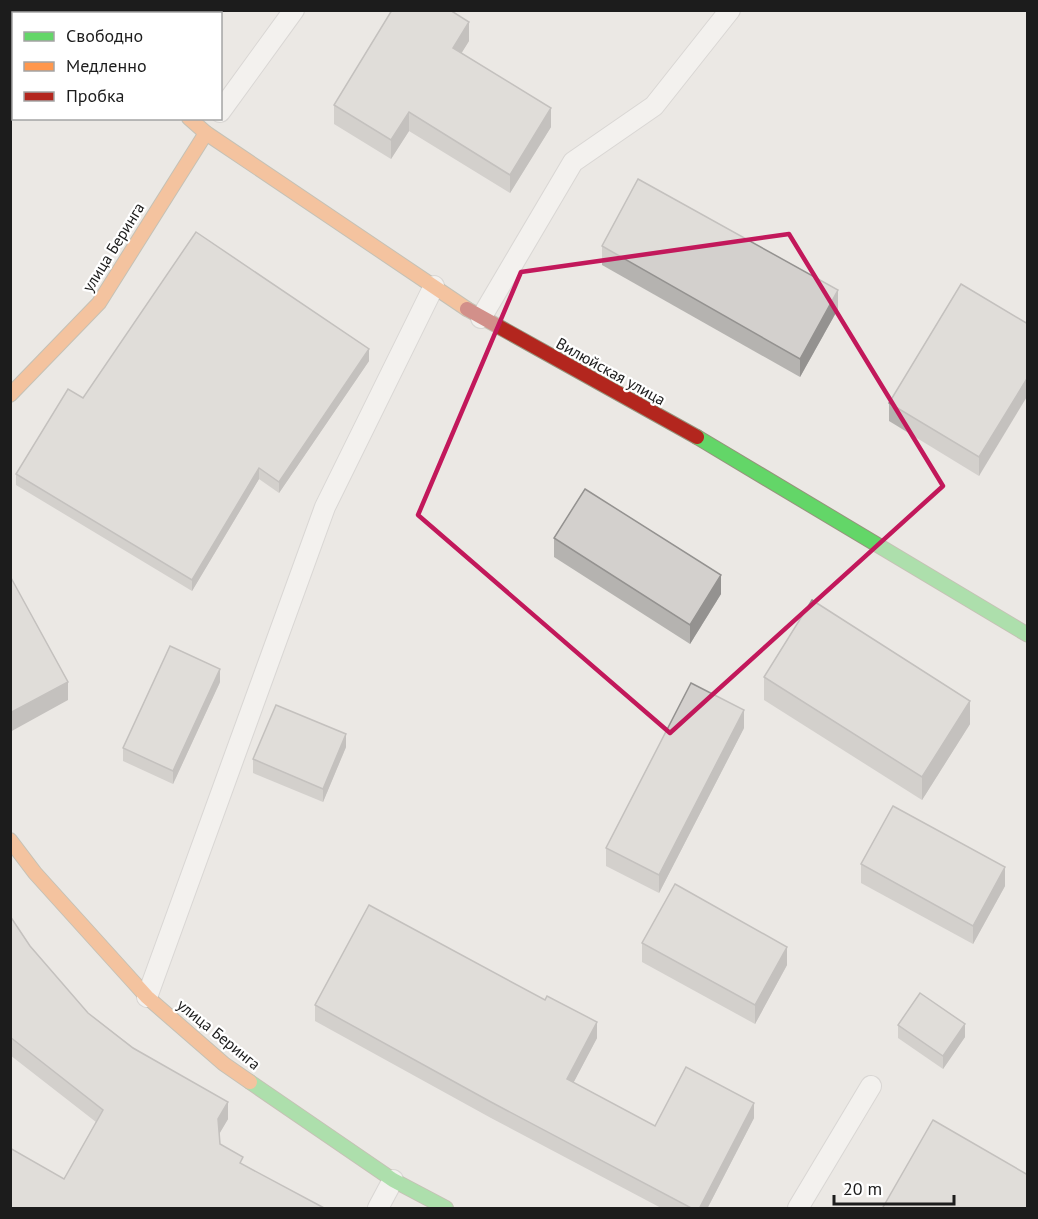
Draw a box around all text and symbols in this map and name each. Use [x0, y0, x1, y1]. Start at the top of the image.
legend [12, 12, 222, 120]
text: Свободно [66, 24, 143, 47]
text: Медленно [66, 54, 147, 77]
text: Пробка [66, 84, 124, 107]
street label: улица Беринга [78, 199, 148, 295]
street label: Вилюйская улица [553, 333, 669, 409]
street label: улица Беринга [173, 994, 265, 1074]
scale bar [834, 1168, 954, 1206]
text: 20 m [843, 1177, 882, 1200]

